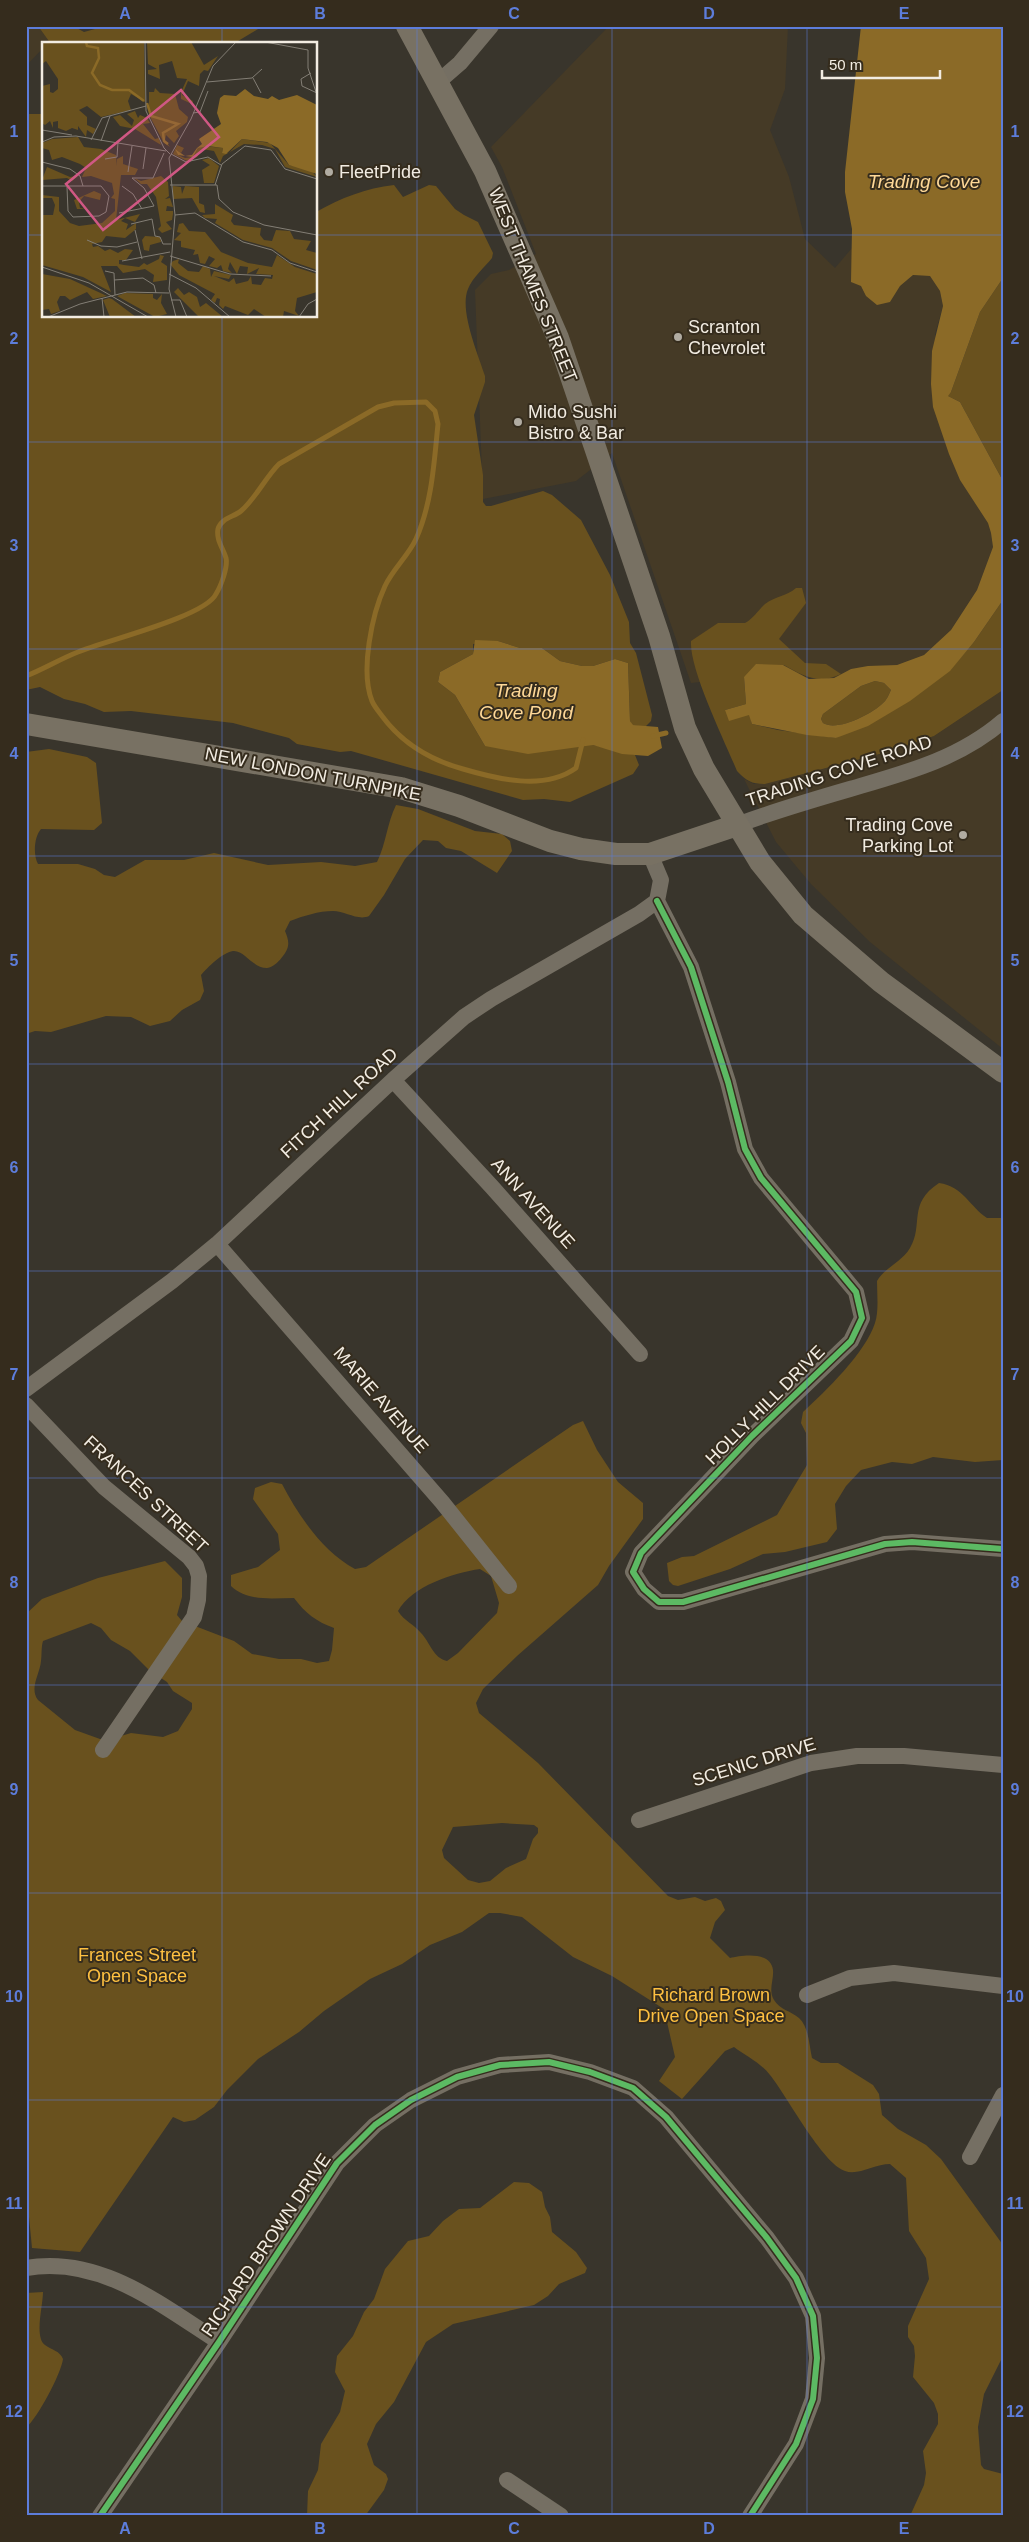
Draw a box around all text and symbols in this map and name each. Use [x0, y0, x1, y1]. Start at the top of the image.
text: A [119, 5, 131, 22]
text: B [314, 5, 326, 22]
text: C [508, 5, 520, 22]
text: D [703, 5, 715, 22]
text: E [899, 5, 910, 22]
inset map [42, 42, 318, 318]
scale bar [822, 48, 939, 80]
text: 50 m [829, 56, 862, 73]
text: 1 [10, 123, 19, 140]
text: 1 [1011, 123, 1020, 140]
place label: FleetPride [339, 162, 421, 182]
marker: FleetPride [323, 166, 335, 178]
water label: Trading Cove [868, 171, 980, 192]
street label: WEST THAMES STREET [485, 185, 581, 385]
place label: Scranton Chevrolet [688, 317, 765, 358]
text: 2 [10, 330, 19, 347]
text: 2 [1011, 330, 1020, 347]
marker: Scranton Chevrolet [672, 331, 684, 343]
place label: Mido Sushi Bistro & Bar [528, 402, 624, 443]
marker: Mido Sushi Bistro & Bar [512, 416, 524, 428]
text: 3 [10, 537, 19, 554]
text: 3 [1011, 537, 1020, 554]
water label: Trading Cove Pond [479, 680, 574, 723]
street label: TRADING COVE ROAD [744, 732, 934, 810]
street label: NEW LONDON TURNPIKE [203, 743, 423, 805]
text: 4 [10, 745, 19, 762]
text: 4 [1011, 745, 1020, 762]
place label: Trading Cove Parking Lot [846, 815, 953, 856]
marker: Trading Cove Parking Lot [957, 829, 969, 841]
text: 5 [10, 952, 19, 969]
text: 5 [1011, 952, 1020, 969]
street label: FITCH HILL ROAD [276, 1044, 402, 1162]
street label: ANN AVENUE [487, 1154, 579, 1252]
text: 6 [10, 1159, 19, 1176]
text: 6 [1011, 1159, 1020, 1176]
street label: HOLLY HILL DRIVE [701, 1341, 829, 1469]
street label: MARIE AVENUE [330, 1343, 432, 1457]
text: 7 [10, 1366, 19, 1383]
text: 7 [1011, 1366, 1020, 1383]
street label: FRANCES STREET [80, 1431, 212, 1557]
text: 8 [10, 1574, 19, 1591]
text: 8 [1011, 1574, 1020, 1591]
street label: SCENIC DRIVE [690, 1734, 818, 1790]
text: 9 [10, 1781, 19, 1798]
text: 9 [1011, 1781, 1020, 1798]
park label: Frances Street Open Space [78, 1945, 196, 1986]
park label: Richard Brown Drive Open Space [637, 1985, 785, 2026]
text: 10 [5, 1988, 23, 2005]
text: 10 [1006, 1988, 1024, 2005]
street label: RICHARD BROWN DRIVE [197, 2150, 335, 2340]
text: 11 [6, 2195, 23, 2212]
text: 11 [1007, 2195, 1024, 2212]
text: 12 [5, 2403, 23, 2420]
text: 12 [1006, 2403, 1024, 2420]
text: A [119, 2520, 131, 2537]
text: B [314, 2520, 326, 2537]
text: C [508, 2520, 520, 2537]
text: D [703, 2520, 715, 2537]
text: E [899, 2520, 910, 2537]

